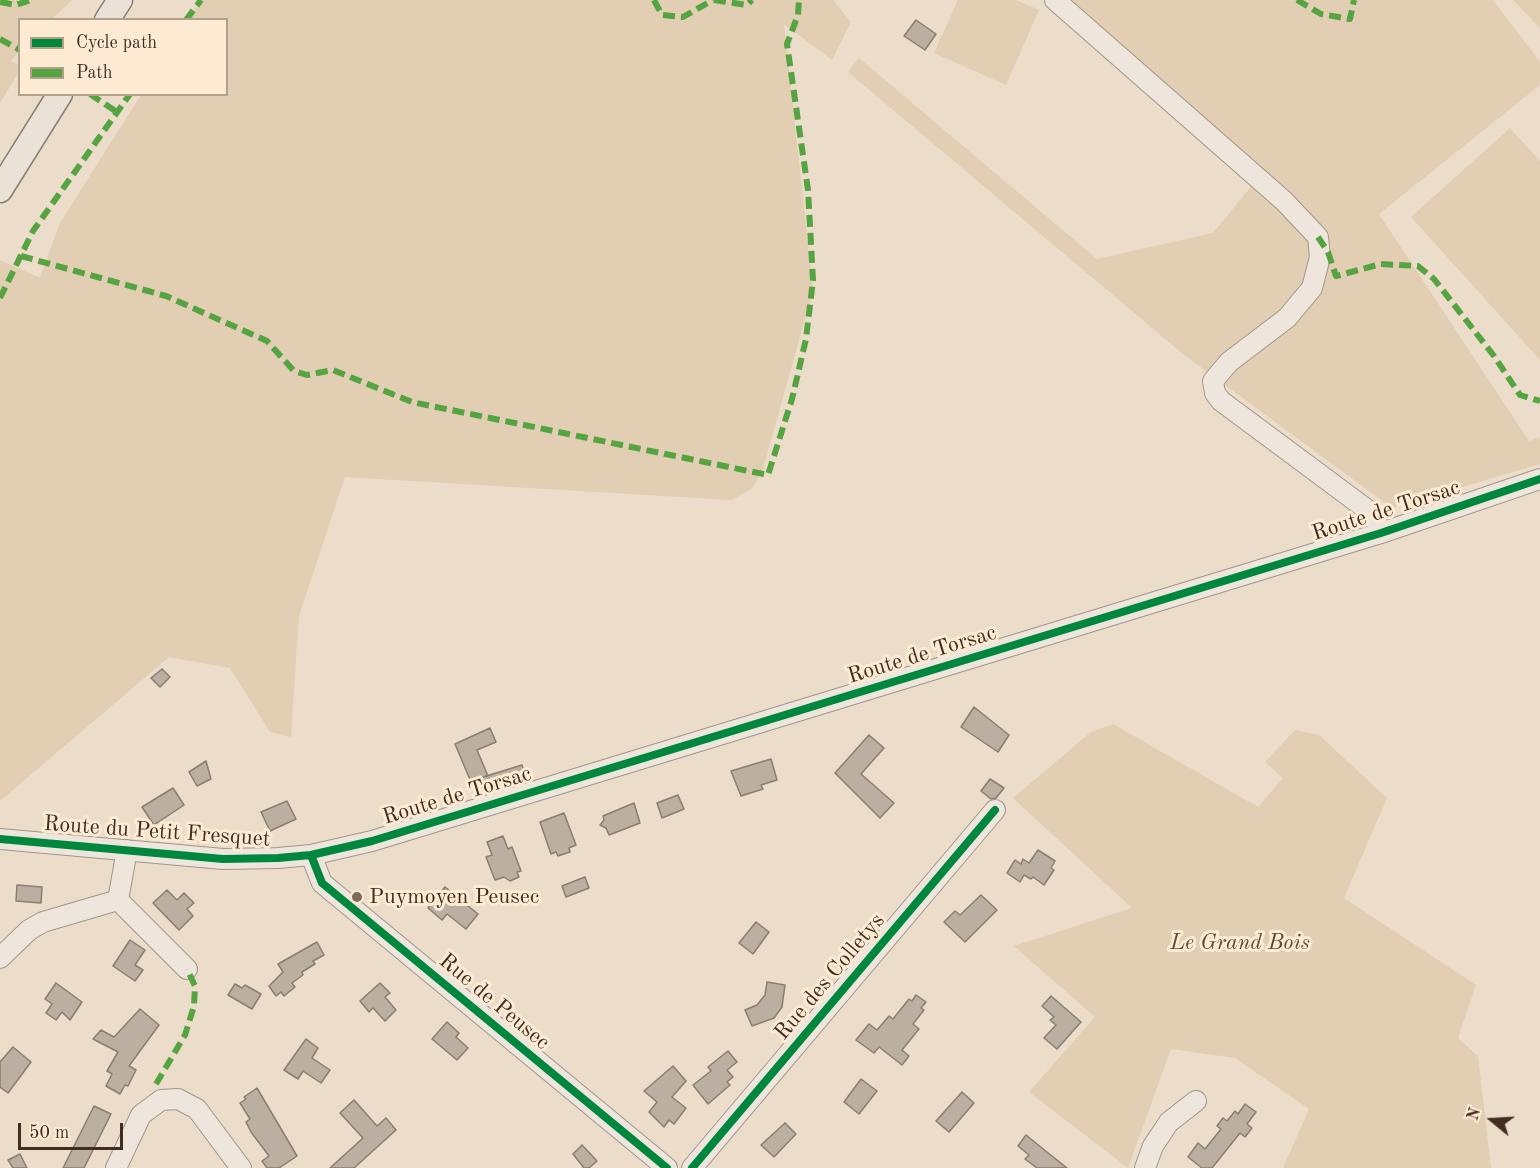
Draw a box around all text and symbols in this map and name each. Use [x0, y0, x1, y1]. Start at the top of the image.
legend [18, 18, 228, 96]
text: Cycle path [76, 34, 157, 52]
text: Path [76, 64, 112, 82]
street label: Route de Torsac [1309, 475, 1463, 547]
street label: Route de Torsac [844, 620, 1000, 690]
street label: Route de Torsac [379, 761, 535, 831]
street label: Route du Petit Fresquet [43, 811, 271, 853]
place label: Puymoyen Peusec [369, 884, 539, 910]
marker: Puymoyen Peusec [350, 890, 364, 904]
street label: Rue des Colletys [769, 908, 891, 1046]
park label: Le Grand Bois [1170, 930, 1310, 956]
street label: Rue de Peusec [433, 948, 555, 1056]
north arrow [1462, 1090, 1522, 1150]
text: N [1465, 1106, 1484, 1123]
scale bar [21, 1111, 126, 1149]
text: 50 m [29, 1124, 69, 1142]

